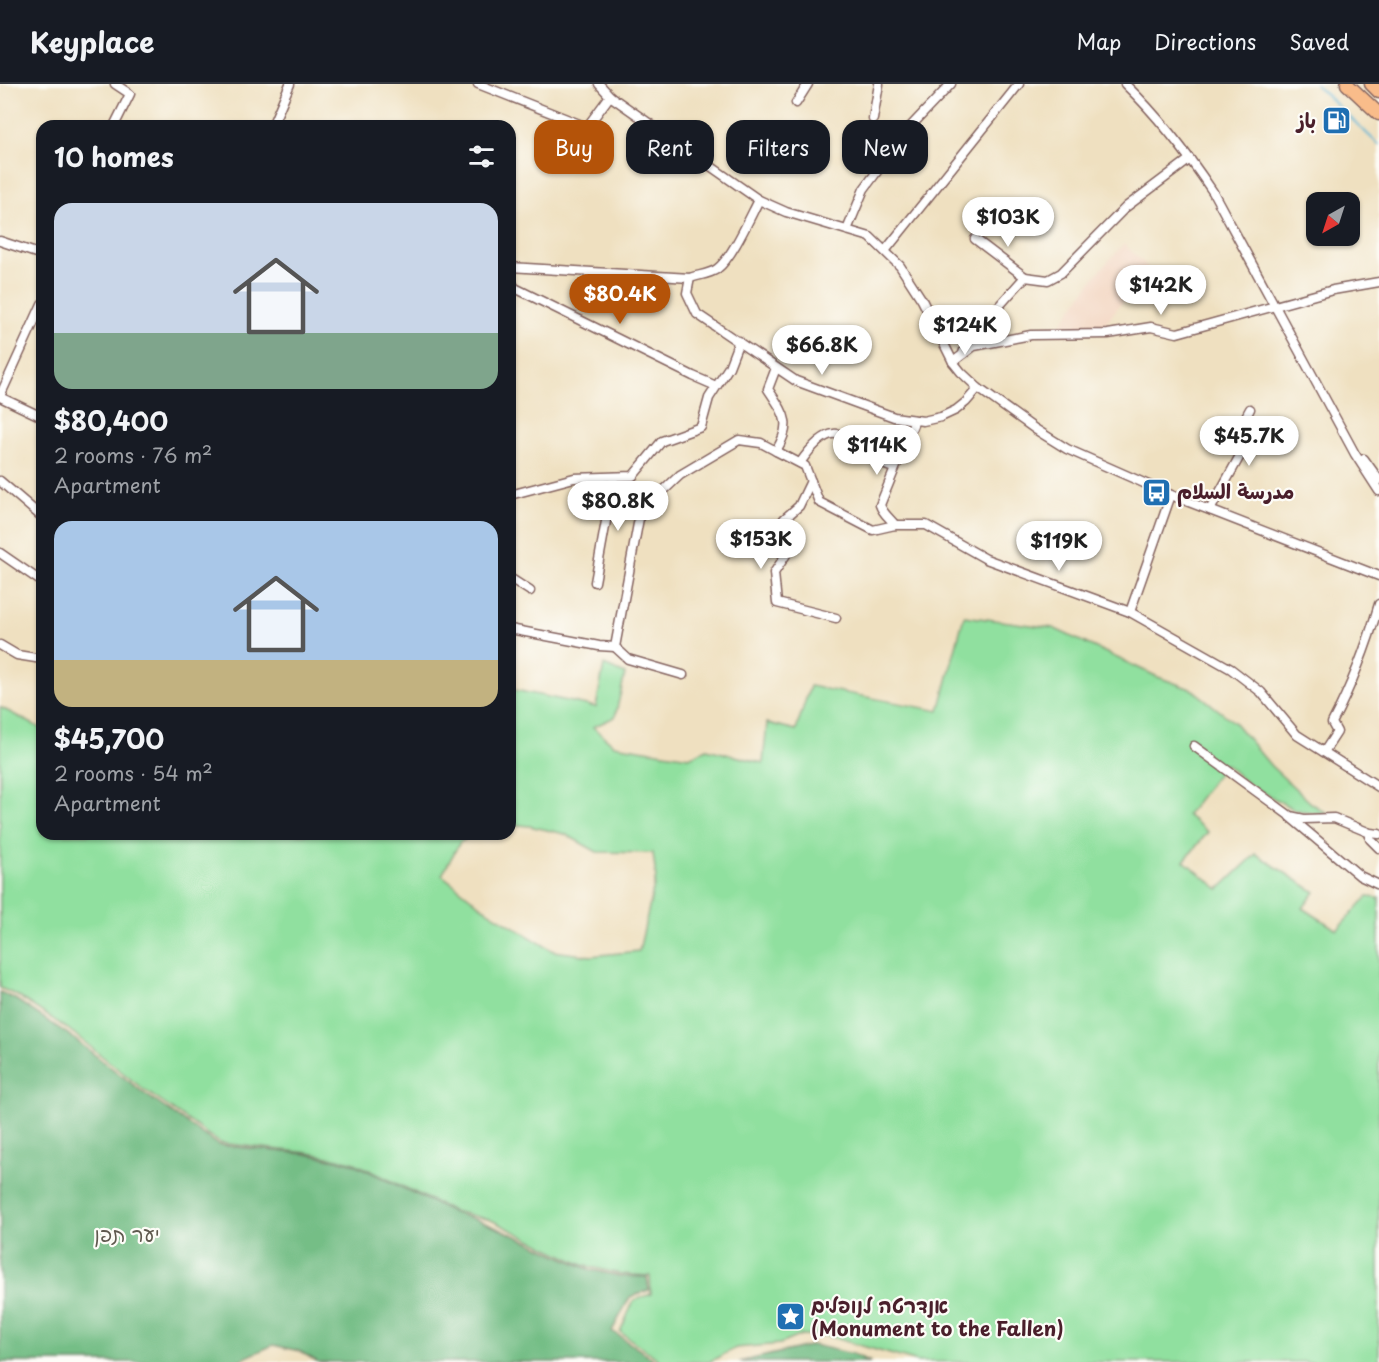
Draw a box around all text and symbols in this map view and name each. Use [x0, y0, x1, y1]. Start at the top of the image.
text: Keyplace [30, 20, 155, 63]
text: Map [1076, 25, 1121, 57]
text: Directions [1154, 25, 1256, 57]
text: Saved [1289, 25, 1349, 57]
place label: باز [1295, 105, 1316, 135]
fuel station icon: باز [1321, 105, 1353, 137]
chip: Buy [534, 120, 614, 174]
chip: Rent [626, 120, 714, 174]
chip: Filters [726, 120, 830, 174]
chip: New [842, 120, 928, 174]
text: 10 homes [54, 137, 174, 176]
icon: filters [465, 140, 498, 173]
north arrow [1306, 192, 1360, 246]
map controls [1306, 192, 1360, 246]
pin: $103K [966, 197, 1050, 248]
text: $103K [976, 201, 1040, 231]
icon: home [222, 242, 330, 350]
pin: $142K [1119, 265, 1203, 316]
text: $142K [1129, 269, 1193, 299]
pin: $80.4K [571, 274, 669, 325]
text: $80.4K [583, 278, 657, 308]
pin: $124K [923, 305, 1007, 356]
text: $124K [933, 309, 997, 339]
pin: $66.8K [773, 325, 871, 376]
text: $66.8K [786, 329, 858, 359]
text: $80,400 [54, 401, 168, 440]
pin: $45.7K [1200, 416, 1298, 467]
text: $45.7K [1214, 420, 1284, 450]
pin: $114K [835, 425, 919, 476]
text: $114K [847, 429, 907, 459]
text: 2 rooms · 76 m² [54, 440, 212, 470]
text: Apartment [54, 470, 161, 500]
bus stop icon: مدرسة السلام [1140, 476, 1172, 508]
place label: مدرسة السلام [1177, 476, 1294, 507]
pin: $80.8K [569, 481, 667, 532]
text: $80.8K [581, 485, 655, 515]
pin: $153K [719, 519, 803, 570]
pin: $119K [1017, 521, 1101, 572]
text: $153K [730, 523, 792, 553]
text: $119K [1030, 525, 1088, 555]
icon: home [222, 560, 330, 668]
text: $45,700 [54, 719, 164, 758]
text: 2 rooms · 54 m² [54, 758, 213, 788]
text: Apartment [54, 788, 161, 818]
park label: יער תפן [94, 1219, 160, 1249]
place label: אנדרטה לנופלים (Monument to the Fallen) [811, 1290, 1064, 1343]
place icon: אנדרטה לנופלים (Monument to the Fallen) [774, 1301, 806, 1333]

